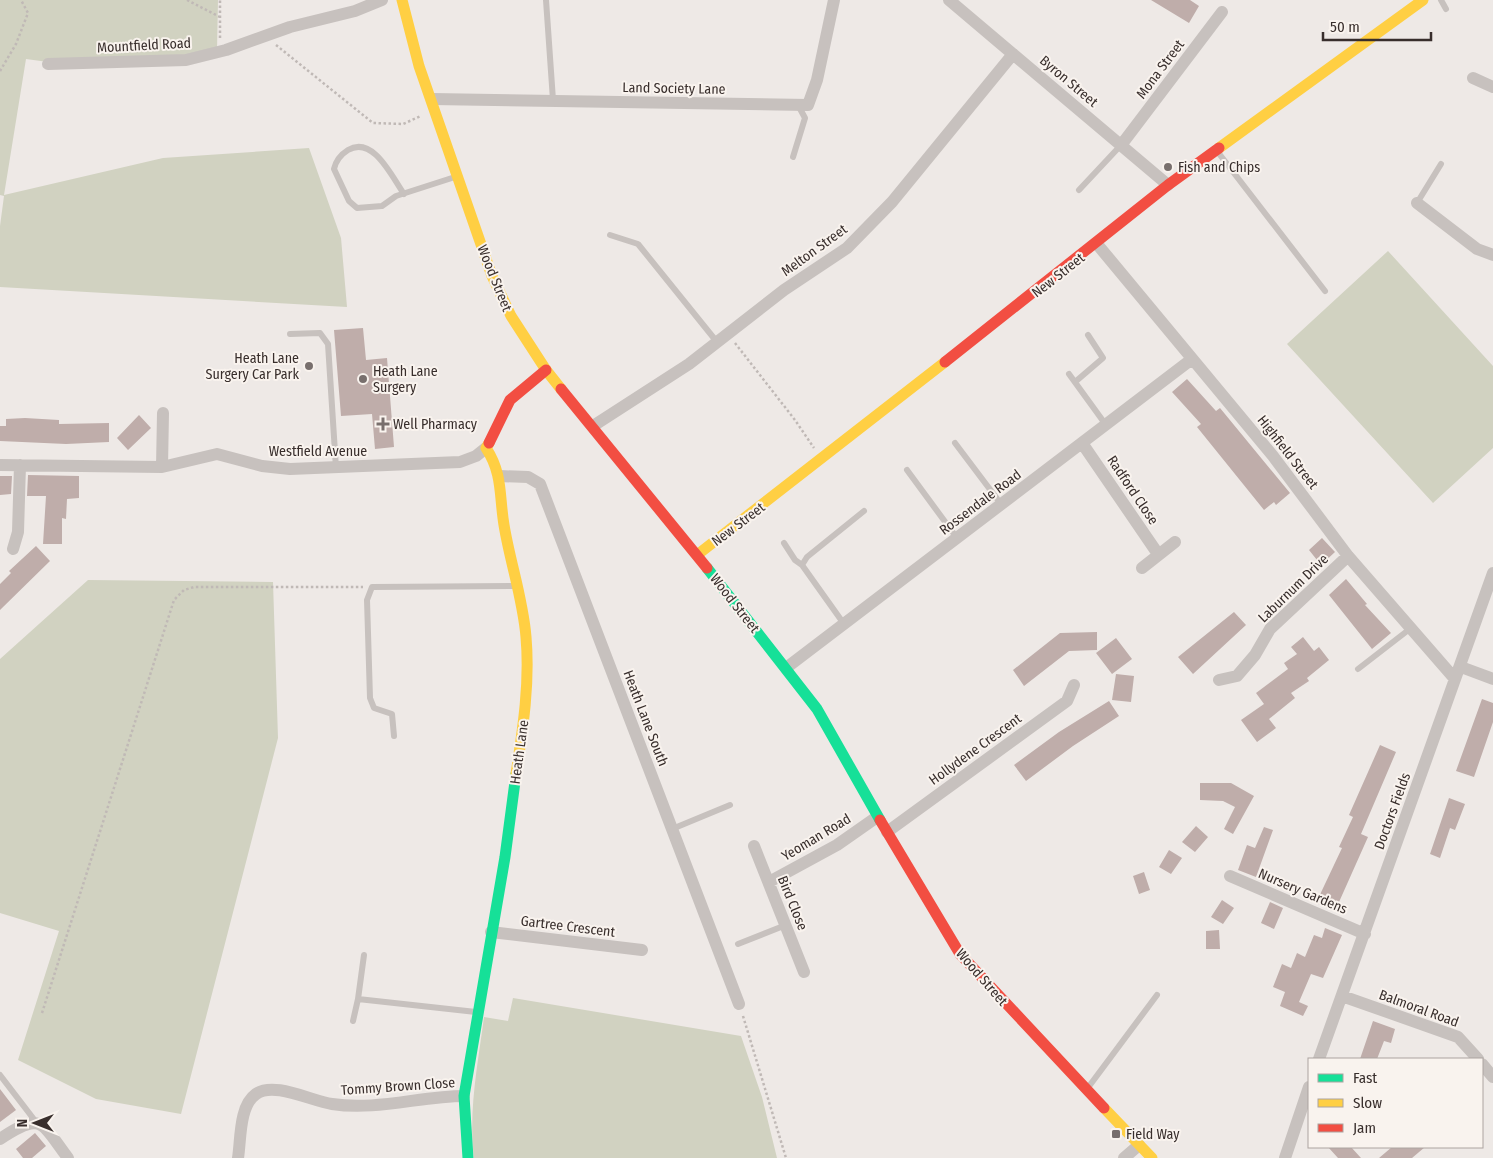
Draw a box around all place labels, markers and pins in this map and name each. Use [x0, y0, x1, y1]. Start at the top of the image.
place label: Fish and Chips [1178, 159, 1260, 176]
marker: Fish and Chips [1162, 161, 1174, 173]
place label: Heath Lane Surgery Car Park [205, 350, 299, 383]
marker: Heath Lane Surgery Car Park [303, 360, 315, 372]
place label: Heath Lane Surgery [373, 363, 438, 396]
marker: Heath Lane Surgery [357, 373, 369, 385]
place label: Well Pharmacy [393, 416, 478, 433]
marker: Well Pharmacy [377, 418, 389, 430]
place label: Field Way [1126, 1126, 1180, 1143]
marker: Field Way [1110, 1128, 1122, 1140]

